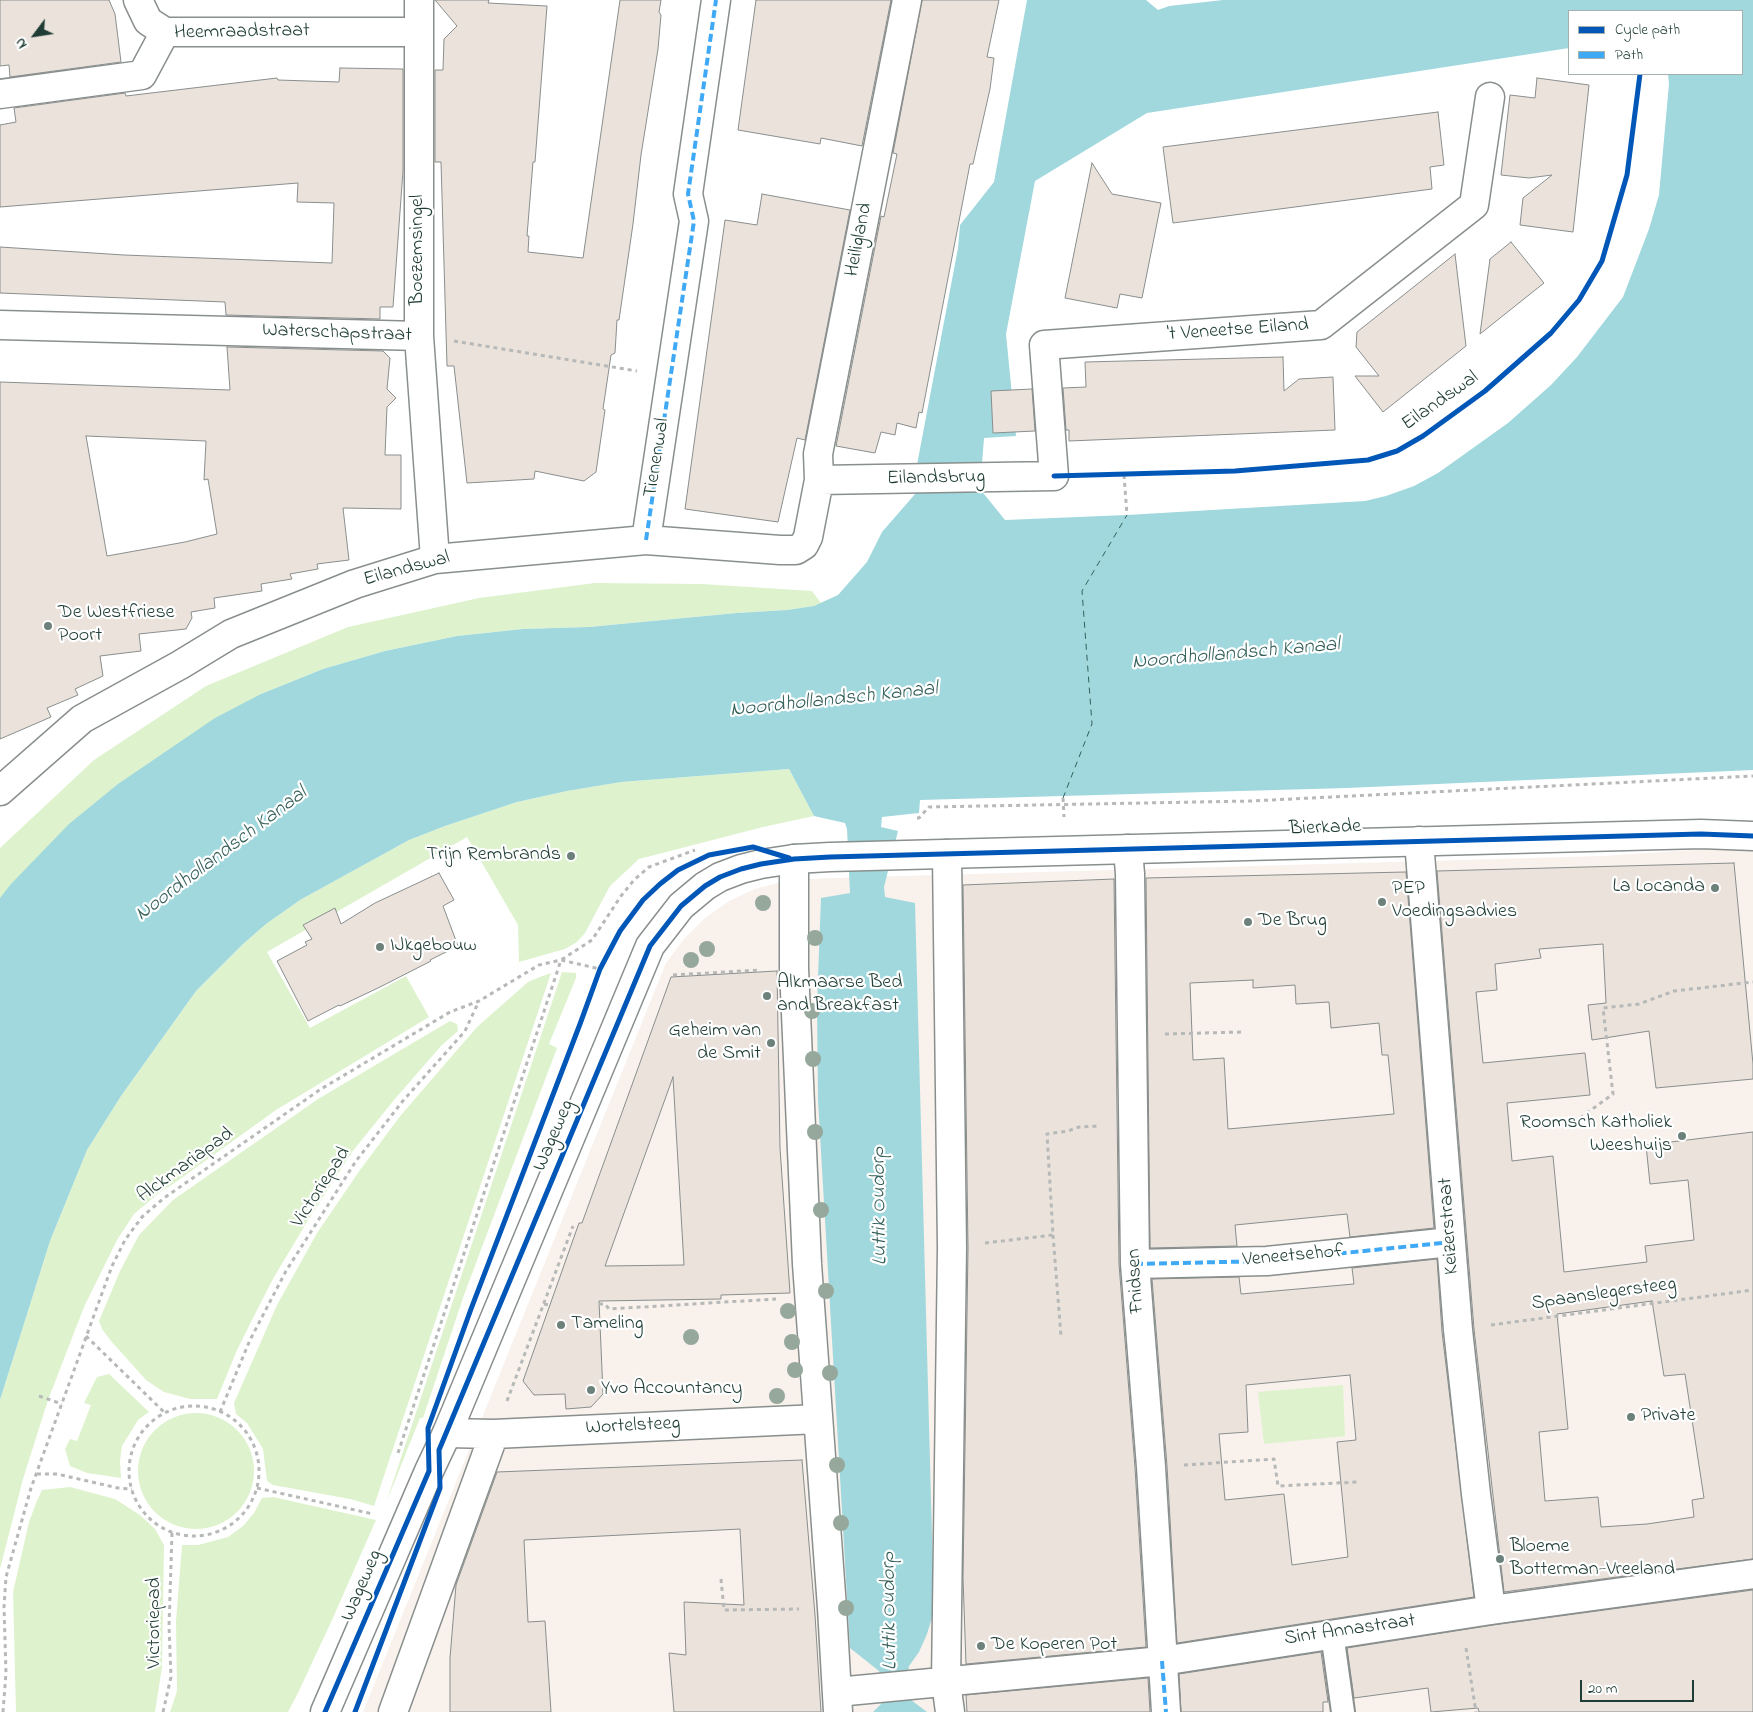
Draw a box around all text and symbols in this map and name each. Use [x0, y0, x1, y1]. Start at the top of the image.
north arrow [10, 10, 60, 60]
legend [1568, 10, 1743, 75]
text: Cycle path [1615, 19, 1680, 41]
street label: Heemraadstraat [174, 20, 310, 46]
text: N [10, 34, 33, 52]
text: Path [1615, 44, 1643, 66]
street label: Boezemsingel [407, 195, 431, 305]
street label: Heiligland [841, 201, 879, 279]
street label: 't Veneetse Eiland [1166, 314, 1310, 348]
street label: Waterschapstraat [262, 319, 412, 349]
street label: Eilandswal [1398, 367, 1484, 437]
street label: Tienenwal [640, 417, 676, 499]
street label: Eilandsbrug [887, 466, 985, 492]
street label: Eilandswal [361, 547, 453, 593]
place label: De Westfriese Poort [58, 602, 175, 649]
marker: De Westfriese Poort [42, 620, 54, 632]
water label: Noordhollandsch Kanaal [1131, 633, 1341, 677]
water label: Noordhollandsch Kanaal [729, 678, 939, 724]
water label: Noordhollandsch Kanaal [131, 782, 313, 928]
street label: Bierkade [1289, 816, 1361, 842]
place label: Trijn Rembrands [427, 844, 561, 868]
marker: Trijn Rembrands [565, 850, 577, 862]
place label: La Locanda [1612, 876, 1705, 900]
place label: PEP Voedingsadvies [1392, 878, 1517, 925]
marker: La Locanda [1709, 882, 1721, 894]
marker: PEP Voedingsadvies [1376, 896, 1388, 908]
place label: De Brug [1258, 910, 1327, 934]
marker: De Brug [1242, 916, 1254, 928]
place label: IJkgebouw [390, 935, 477, 959]
marker: IJkgebouw [374, 941, 386, 953]
place label: Alkmaarse Bed and Breakfast [777, 972, 903, 1019]
marker: Alkmaarse Bed and Breakfast [761, 990, 773, 1002]
place label: Geheim van de Smit [669, 1020, 761, 1067]
marker: Geheim van de Smit [765, 1037, 777, 1049]
street label: Wageweg [529, 1097, 581, 1175]
place label: Roomsch Katholiek Weeshuijs [1520, 1112, 1672, 1159]
street label: Alckmariapad [133, 1123, 239, 1209]
marker: Roomsch Katholiek Weeshuijs [1676, 1130, 1688, 1142]
street label: Victoriepad [287, 1143, 357, 1233]
water label: Luttik Oudorp [867, 1147, 895, 1265]
street label: Keizerstraat [1435, 1177, 1465, 1275]
street label: Veneetsehof [1242, 1241, 1344, 1273]
street label: Fnidsen [1123, 1248, 1151, 1314]
street label: Spaanslegersteeg [1530, 1273, 1678, 1317]
place label: Tameling [571, 1313, 644, 1337]
marker: Tameling [555, 1319, 567, 1331]
place label: Yvo Accountancy [601, 1378, 742, 1402]
marker: Yvo Accountancy [585, 1384, 597, 1396]
place label: Private [1641, 1405, 1695, 1429]
marker: Private [1625, 1411, 1637, 1423]
street label: Wortelsteeg [585, 1413, 681, 1441]
place label: Bloeme Botterman-Vreeland [1510, 1536, 1675, 1583]
street label: Wageweg [337, 1547, 389, 1625]
water label: Luttik Oudorp [877, 1552, 905, 1670]
marker: Bloeme Botterman-Vreeland [1494, 1553, 1506, 1565]
street label: Victoriepad [144, 1577, 168, 1669]
street label: Sint Annastraat [1283, 1610, 1417, 1652]
place label: De Koperen Pot [991, 1634, 1117, 1658]
marker: De Koperen Pot [975, 1640, 987, 1652]
scale bar [1583, 1670, 1697, 1702]
text: 20 m [1588, 1678, 1617, 1700]

